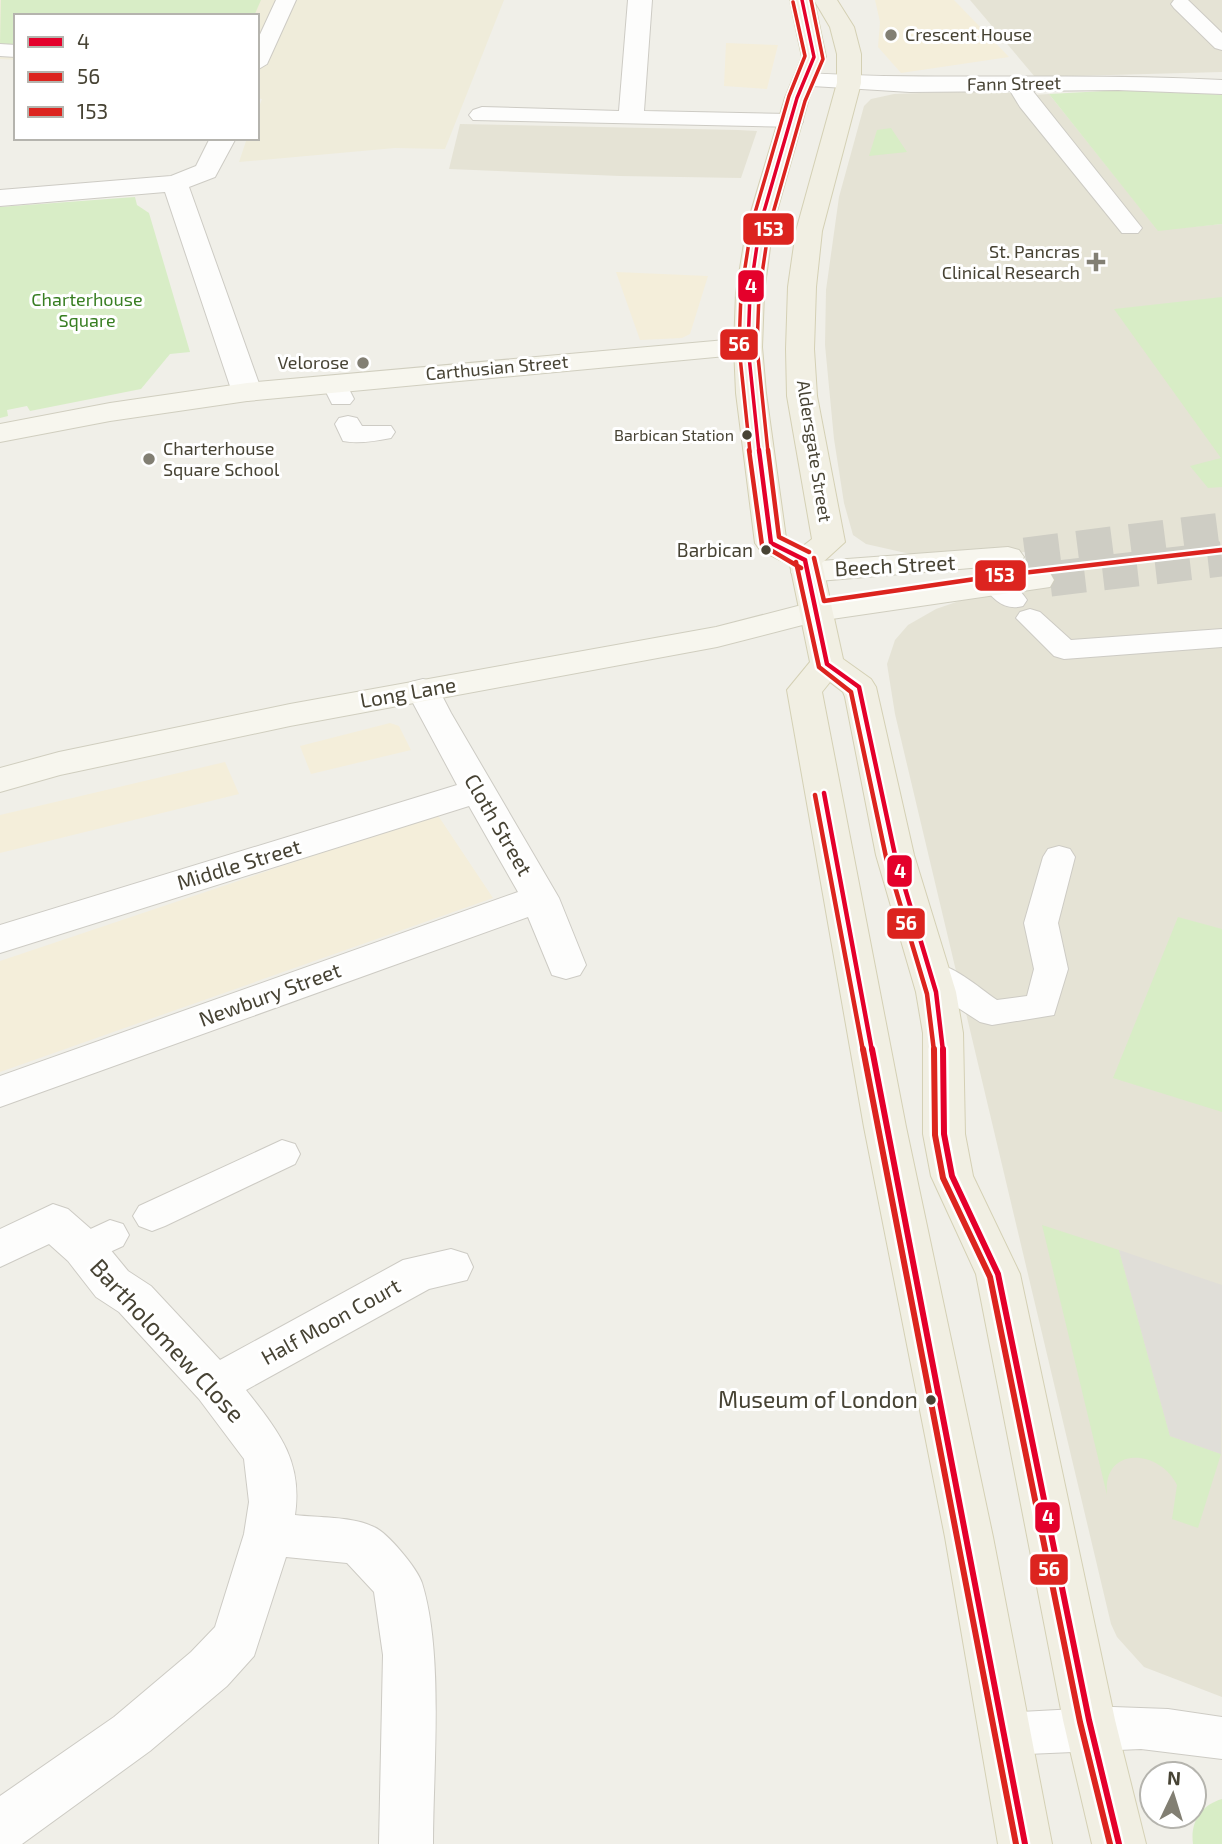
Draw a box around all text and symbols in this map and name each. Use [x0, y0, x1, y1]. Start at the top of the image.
legend [14, 14, 259, 140]
place label: Crescent House [905, 23, 1032, 45]
marker: Crescent House [883, 27, 899, 43]
text: 4 [77, 28, 90, 53]
text: 56 [77, 63, 100, 88]
street label: Fann Street [967, 71, 1061, 95]
text: 153 [77, 98, 108, 123]
line badge: 153 [742, 212, 795, 246]
text: 153 [754, 217, 784, 240]
place label: St. Pancras Clinical Research [942, 240, 1080, 283]
marker: St. Pancras Clinical Research [1086, 252, 1106, 272]
line badge: 4 [737, 269, 765, 303]
text: 4 [745, 274, 757, 297]
park label: Charterhouse Square [31, 288, 143, 331]
line badge: 56 [719, 328, 759, 361]
text: 56 [728, 332, 750, 355]
street label: Carthusian Street [425, 350, 569, 384]
place label: Velorose [277, 351, 349, 373]
marker: Velorose [355, 355, 371, 371]
street label: Aldersgate Street [793, 378, 837, 523]
place label: Barbican Station [614, 425, 734, 444]
marker: Barbican Station [740, 428, 754, 442]
place label: Charterhouse Square School [163, 437, 280, 480]
marker: Charterhouse Square School [141, 451, 157, 467]
place label: Barbican [677, 538, 753, 561]
marker: Barbican [759, 543, 773, 557]
street label: Beech Street [834, 549, 956, 580]
line badge: 153 [974, 559, 1027, 592]
text: 153 [985, 563, 1015, 586]
street label: Long Lane [358, 671, 458, 712]
street label: Cloth Street [460, 769, 538, 880]
street label: Middle Street [174, 833, 304, 894]
line badge: 4 [886, 854, 913, 888]
text: 4 [894, 859, 906, 882]
line badge: 56 [886, 907, 926, 940]
text: 56 [895, 911, 917, 934]
street label: Newbury Street [195, 956, 344, 1031]
street label: Bartholomew Close [85, 1252, 251, 1428]
street label: Half Moon Court [256, 1272, 404, 1369]
place label: Museum of London [718, 1385, 918, 1413]
marker: Museum of London [924, 1393, 938, 1407]
line badge: 4 [1034, 1501, 1061, 1534]
text: 4 [1042, 1505, 1054, 1528]
line badge: 56 [1029, 1553, 1069, 1586]
text: 56 [1038, 1557, 1060, 1580]
north arrow [1138, 1760, 1208, 1830]
text: N [1167, 1766, 1182, 1789]

